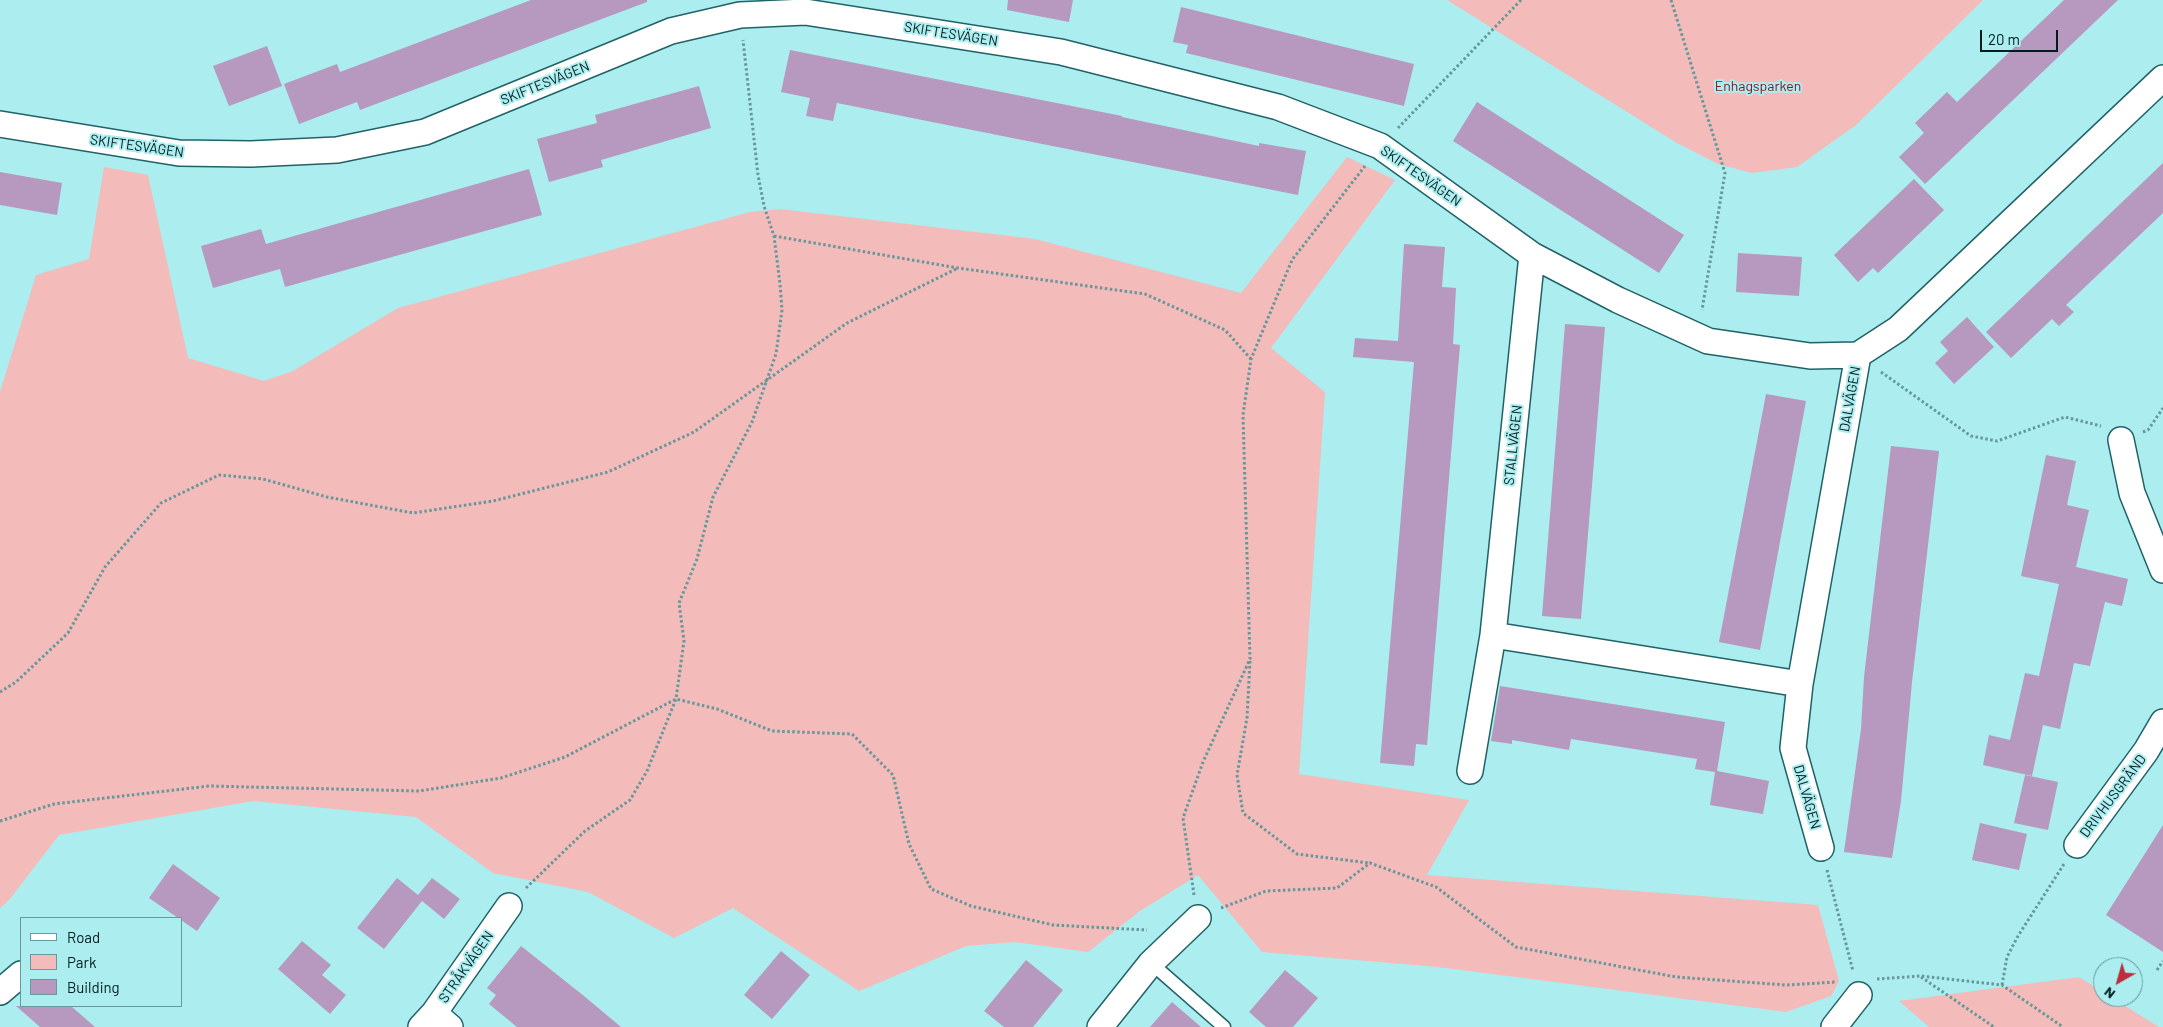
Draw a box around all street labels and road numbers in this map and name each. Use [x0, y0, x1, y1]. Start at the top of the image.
street label: SKIFTESVÄGEN [903, 18, 999, 50]
street label: SKIFTESVÄGEN [498, 57, 592, 109]
street label: SKIFTESVÄGEN [89, 131, 185, 161]
street label: SKIFTESVÄGEN [1377, 142, 1465, 210]
street label: DALVÄGEN [1836, 365, 1864, 433]
street label: STALLVÄGEN [1500, 404, 1526, 486]
street label: DRIVHUSGRÄND [2076, 751, 2150, 841]
street label: DALVÄGEN [1790, 763, 1824, 831]
street label: STRÅKVÄGEN [435, 928, 497, 1006]

